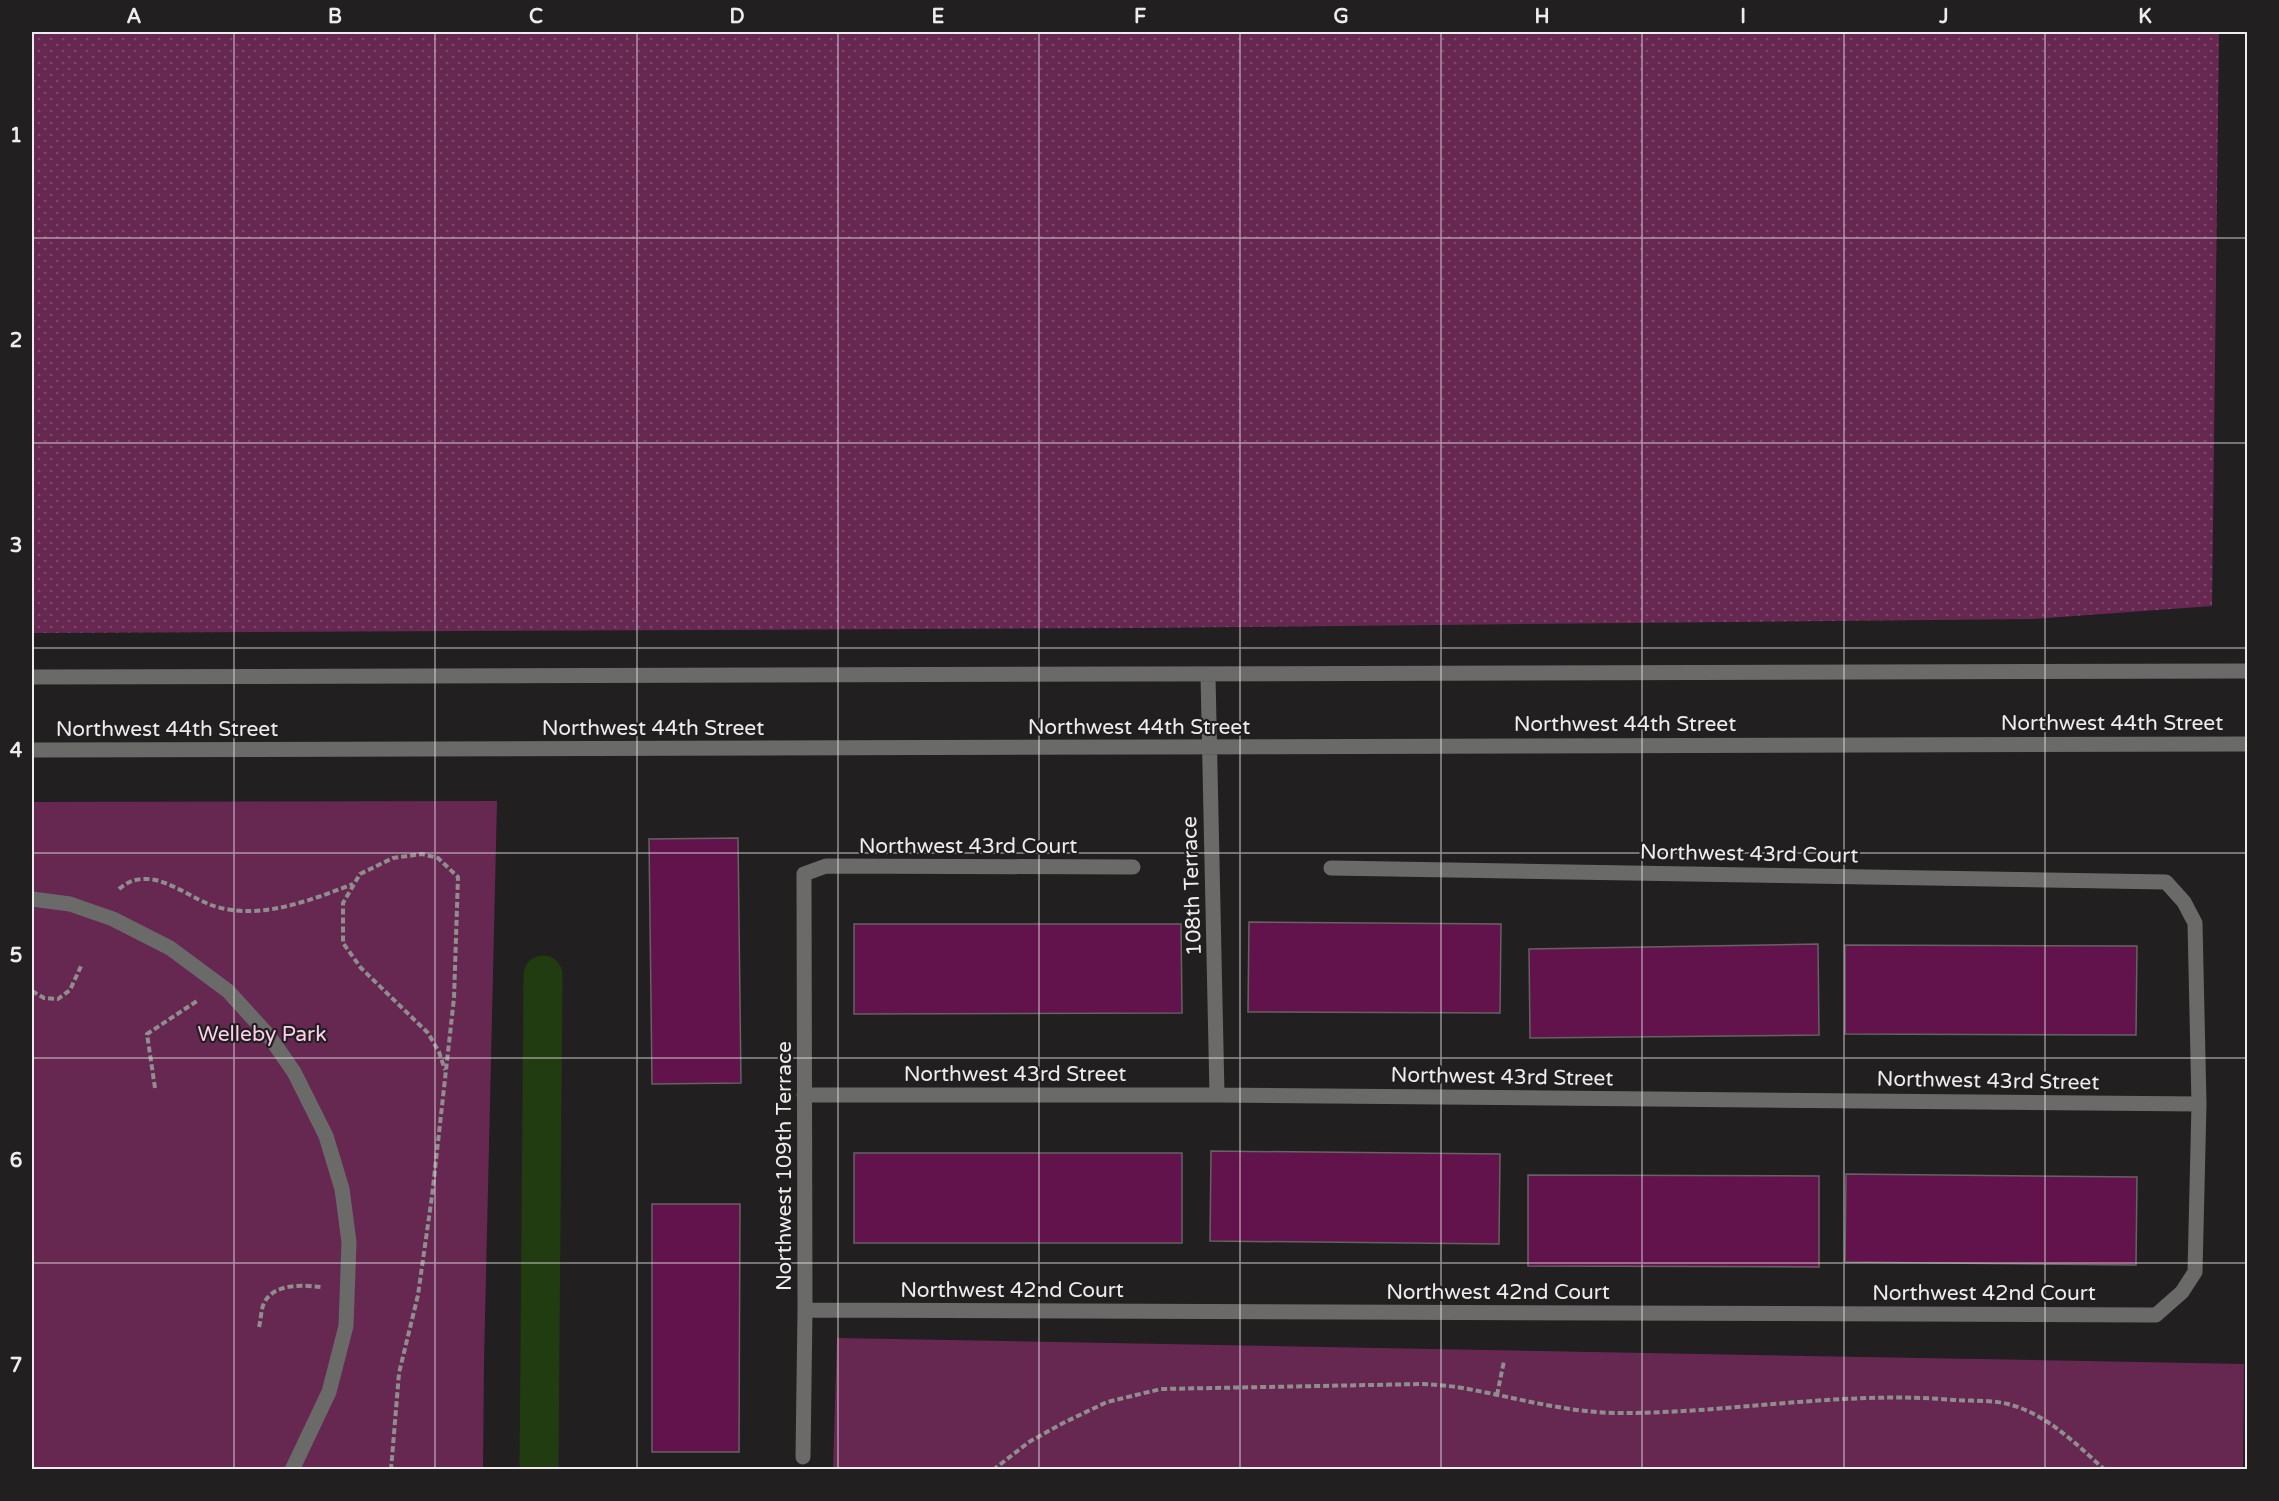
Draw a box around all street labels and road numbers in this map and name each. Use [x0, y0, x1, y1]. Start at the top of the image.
street label: Northwest 44th Street [2001, 711, 2223, 736]
street label: Northwest 44th Street [1514, 712, 1736, 737]
street label: Northwest 44th Street [1028, 715, 1250, 740]
street label: Northwest 44th Street [542, 716, 764, 741]
street label: Northwest 44th Street [56, 717, 278, 742]
street label: 108th Terrace [1177, 815, 1207, 956]
street label: Northwest 43rd Court [859, 834, 1077, 859]
street label: Northwest 43rd Court [1640, 840, 1858, 868]
street label: Northwest 109th Terrace [772, 1041, 797, 1291]
street label: Northwest 43rd Street [904, 1062, 1126, 1087]
street label: Northwest 43rd Street [1390, 1063, 1614, 1091]
street label: Northwest 43rd Street [1876, 1067, 2100, 1095]
street label: Northwest 42nd Court [900, 1278, 1124, 1303]
street label: Northwest 42nd Court [1386, 1280, 1610, 1305]
street label: Northwest 42nd Court [1872, 1281, 2096, 1306]

